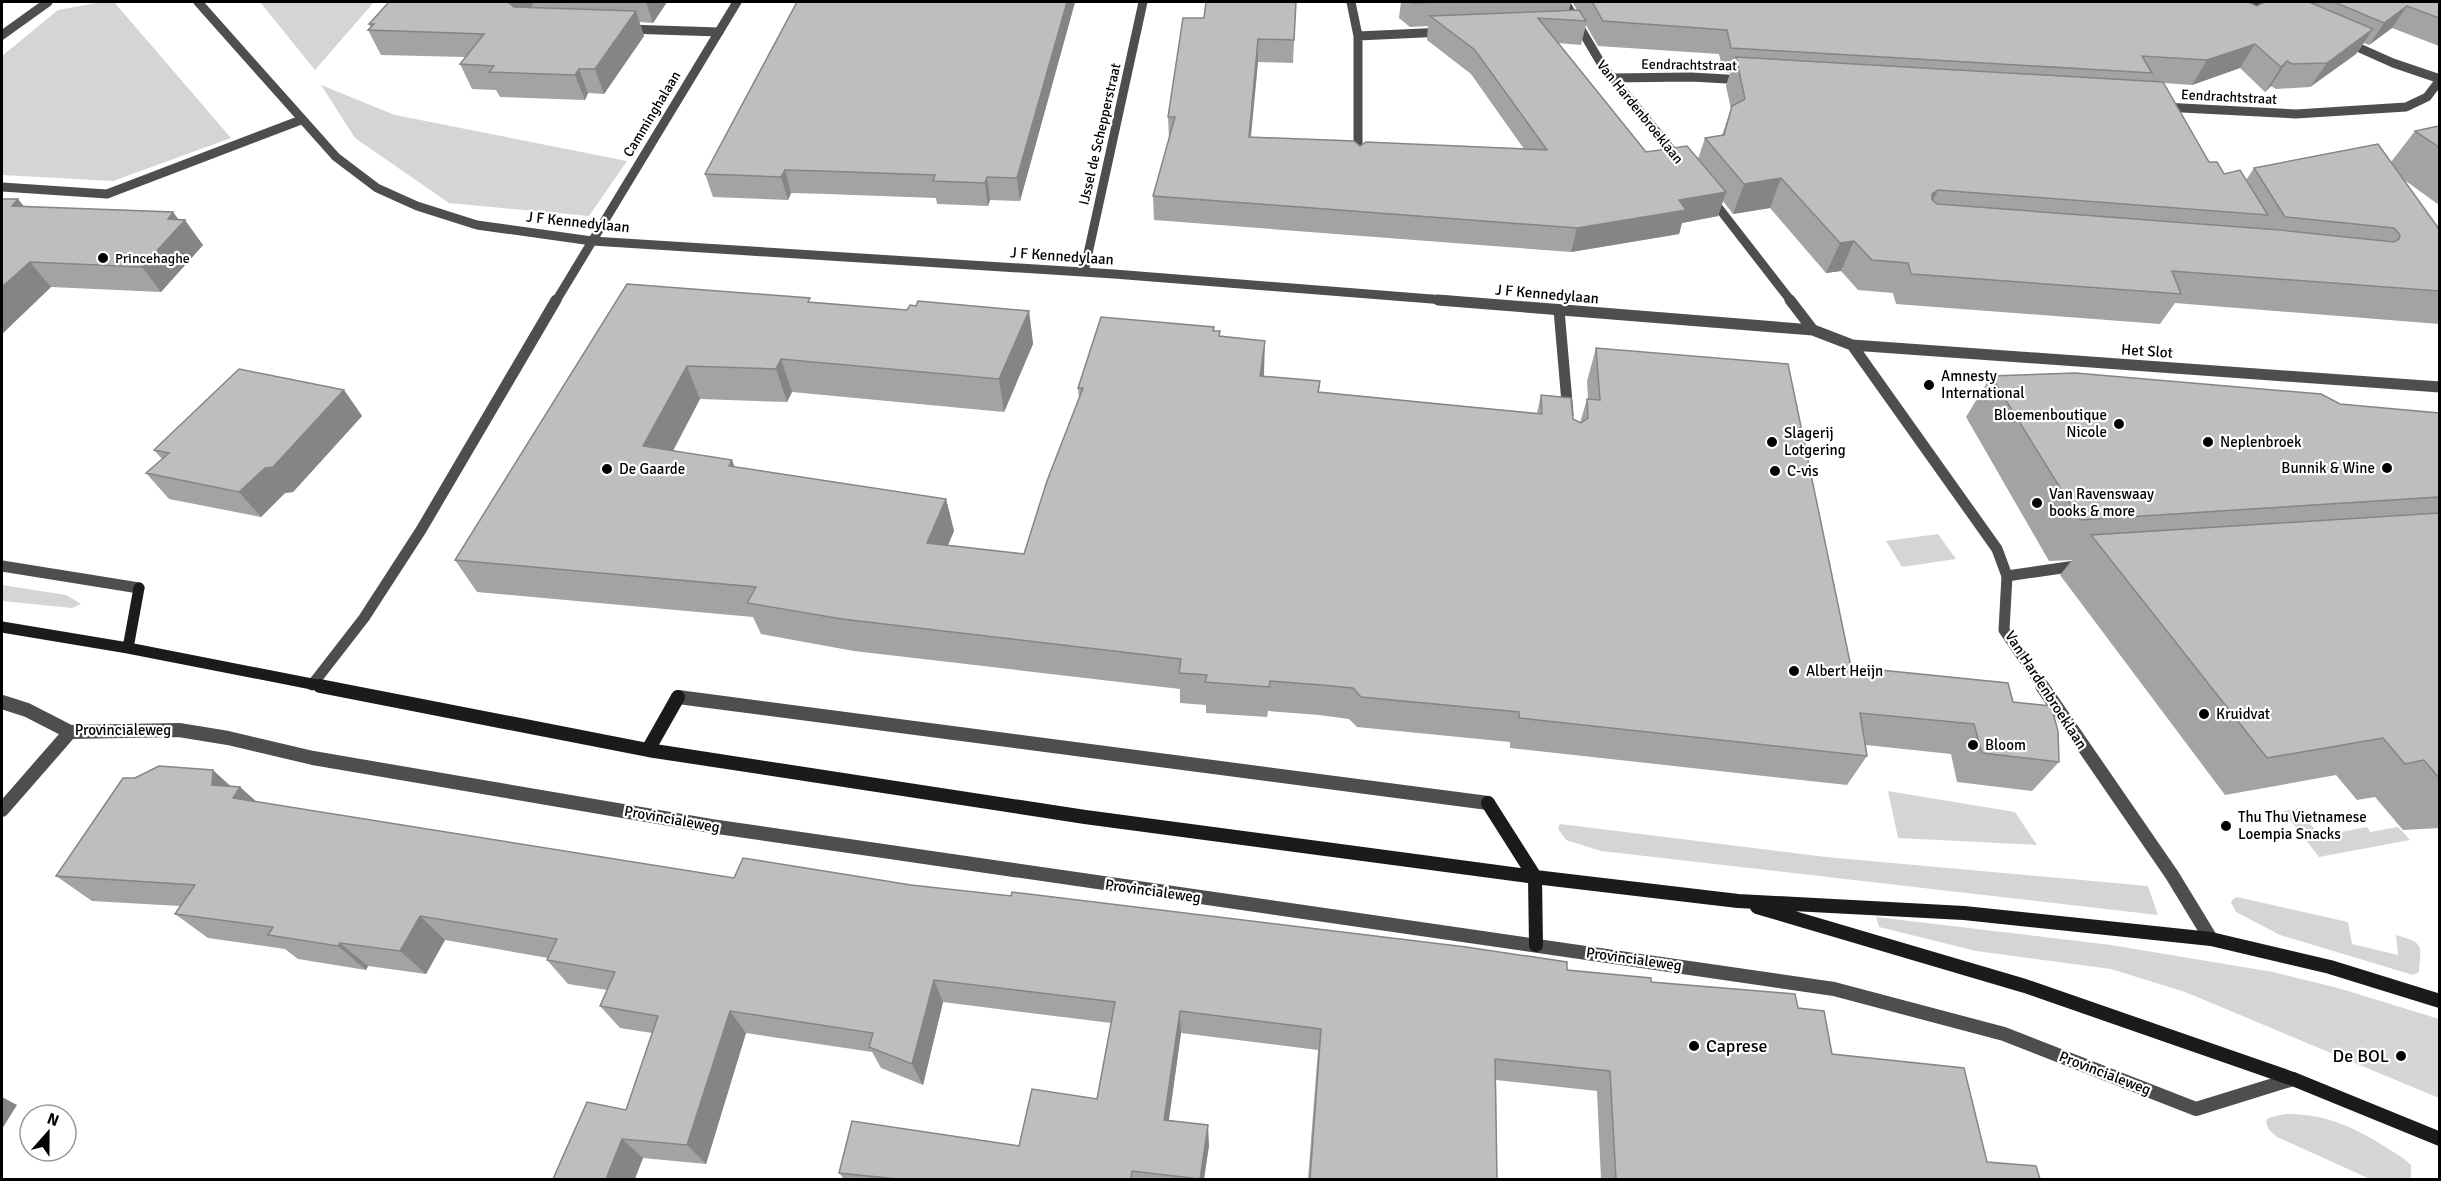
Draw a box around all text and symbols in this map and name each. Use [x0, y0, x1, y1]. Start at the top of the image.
street label: Eendrachtstraat [1641, 56, 1737, 74]
street label: Van Hardenbroeklaan [1593, 57, 1687, 167]
street label: IJssel de Schepperstraat [1075, 61, 1125, 207]
street label: Camminghalaan [620, 68, 684, 160]
street label: Eendrachtstraat [2181, 86, 2278, 108]
street label: J F Kennedylaan [525, 208, 631, 236]
street label: J F Kennedylaan [1009, 243, 1115, 269]
place label: Princehaghe [115, 250, 190, 267]
marker: Princehaghe [96, 251, 110, 265]
street label: J F Kennedylaan [1494, 281, 1600, 307]
street label: Het Slot [2121, 340, 2173, 362]
place label: Amnesty International [1941, 367, 2025, 402]
marker: Amnesty International [1922, 378, 1936, 392]
place label: Bloemenboutique Nicole [1994, 406, 2107, 441]
marker: Bloemenboutique Nicole [2112, 417, 2126, 431]
place label: Slagerij Lotgering [1784, 424, 1846, 459]
place label: Neplenbroek [2220, 433, 2302, 451]
marker: Slagerij Lotgering [1765, 435, 1779, 449]
marker: Neplenbroek [2201, 435, 2215, 449]
place label: Bunnik & Wine [2281, 459, 2375, 477]
place label: De Gaarde [619, 460, 685, 478]
marker: Bunnik & Wine [2380, 461, 2394, 475]
marker: De Gaarde [600, 462, 614, 476]
place label: C-vis [1787, 462, 1819, 480]
marker: C-vis [1768, 464, 1782, 478]
place label: Van Ravenswaay books & more [2049, 485, 2154, 520]
marker: Van Ravenswaay books & more [2030, 496, 2044, 510]
street label: Van Hardenbroeklaan [2001, 627, 2091, 753]
place label: Albert Heijn [1806, 662, 1883, 680]
marker: Albert Heijn [1787, 664, 1801, 678]
place label: Kruidvat [2216, 705, 2270, 723]
marker: Kruidvat [2197, 707, 2211, 721]
street label: Provincialeweg [75, 721, 171, 739]
place label: Bloom [1985, 736, 2026, 754]
marker: Bloom [1966, 738, 1980, 752]
street label: Provincialeweg [623, 802, 721, 836]
place label: Thu Thu Vietnamese Loempia Snacks [2238, 808, 2367, 843]
marker: Thu Thu Vietnamese Loempia Snacks [2219, 819, 2233, 833]
street label: Provincialeweg [1104, 875, 1202, 907]
street label: Provincialeweg [1585, 943, 1683, 975]
place label: Caprese [1706, 1035, 1768, 1057]
marker: Caprese [1687, 1039, 1701, 1053]
place label: De BOL [2333, 1045, 2389, 1067]
street label: Provincialeweg [2057, 1047, 2153, 1099]
marker: De BOL [2394, 1049, 2408, 1063]
north arrow [18, 1103, 78, 1163]
text: N [44, 1109, 62, 1131]

